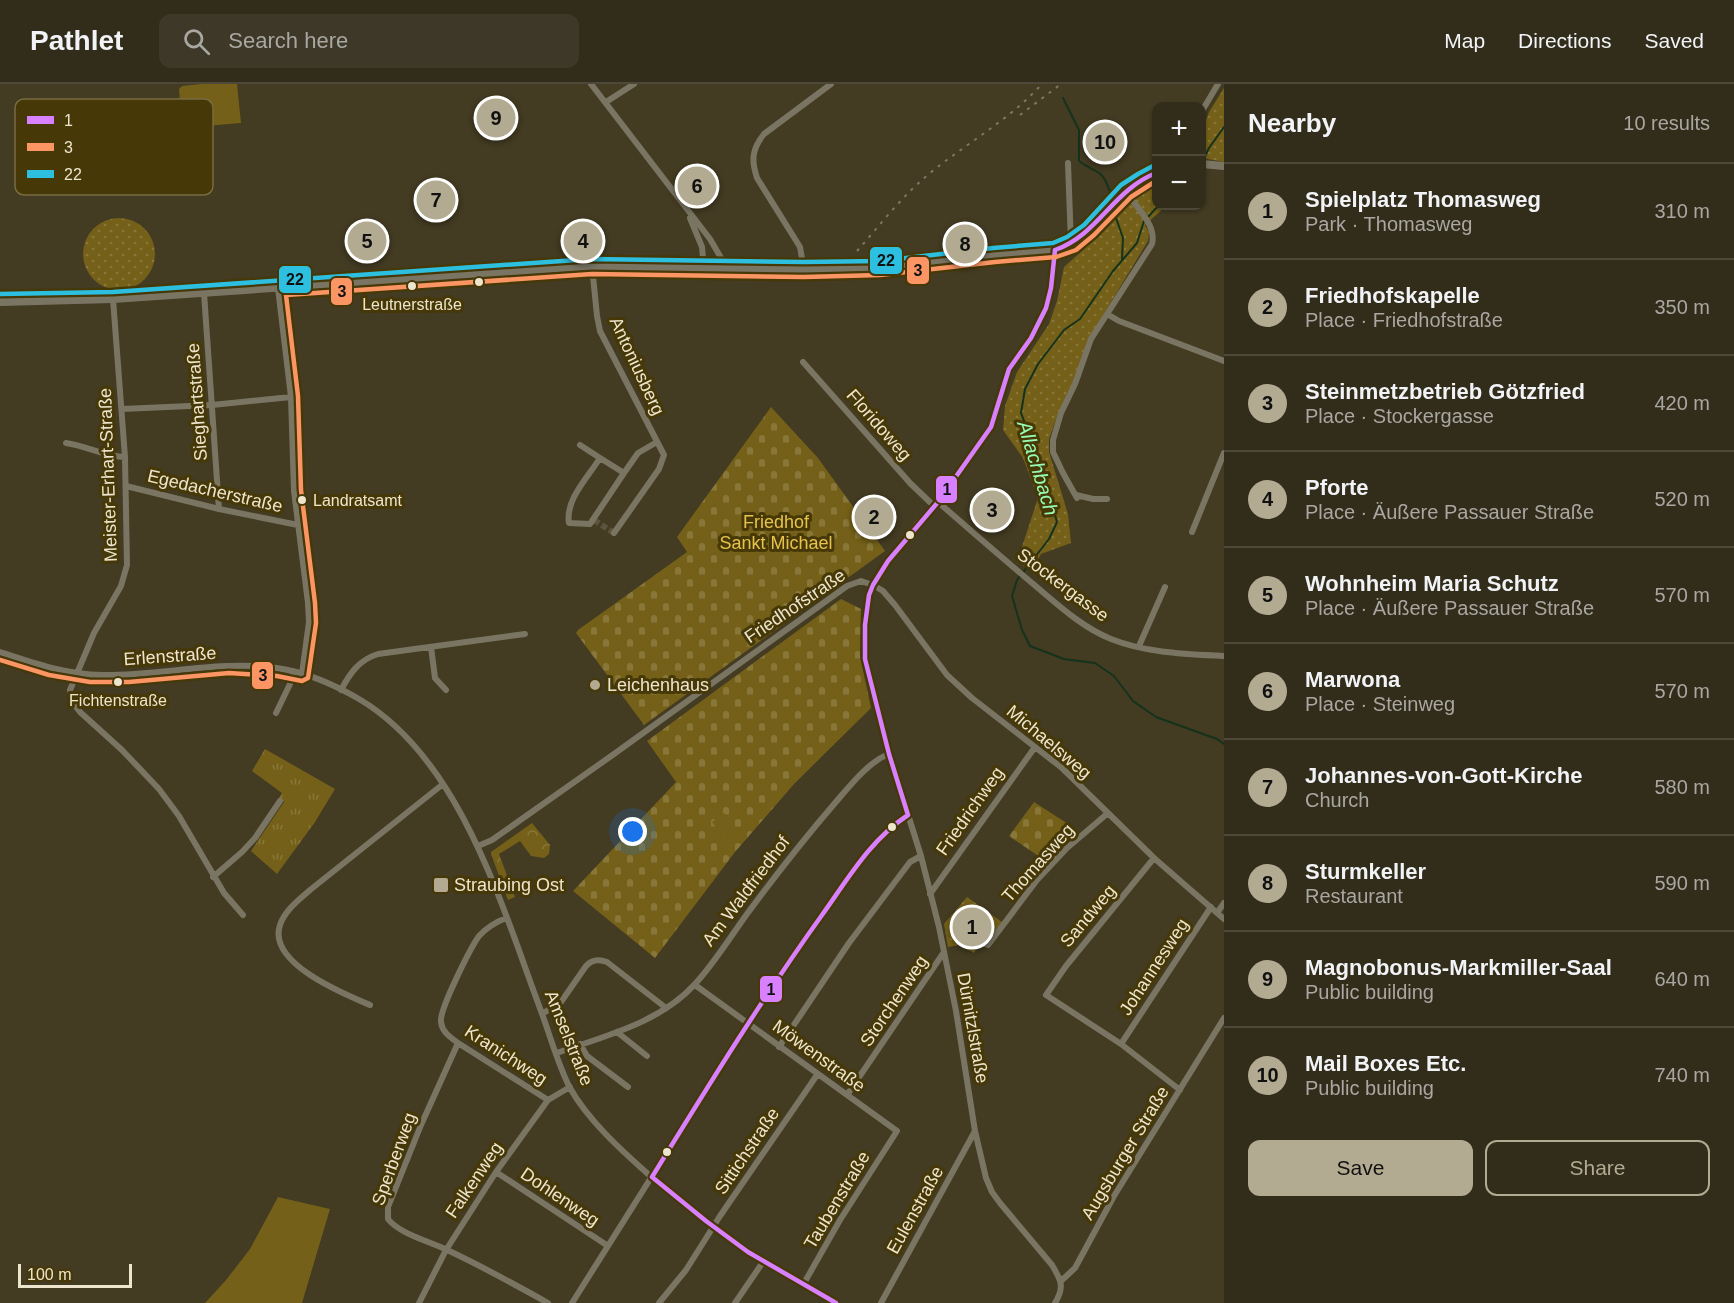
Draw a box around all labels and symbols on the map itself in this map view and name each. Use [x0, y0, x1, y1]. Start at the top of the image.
pin: 9 [476, 96, 516, 141]
legend [15, 99, 213, 195]
text: 1 [64, 112, 73, 129]
pin: 10 [1086, 120, 1124, 164]
text: 3 [64, 139, 73, 156]
pin: 6 [678, 164, 716, 208]
text: 22 [64, 166, 82, 183]
pin: 7 [416, 178, 456, 222]
pin: 5 [348, 218, 386, 264]
pin: 4 [564, 218, 602, 264]
pin: 8 [946, 222, 984, 266]
line badge: 22 [869, 246, 903, 275]
text: 22 [877, 252, 895, 269]
line badge: 3 [906, 256, 930, 285]
text: 3 [914, 262, 923, 279]
line badge: 22 [278, 265, 312, 294]
text: 22 [286, 271, 304, 288]
unlabelled marker [473, 276, 485, 288]
line badge: 3 [330, 277, 353, 306]
marker: Leutnerstraße [406, 280, 418, 292]
text: 3 [338, 283, 347, 300]
place label: Leutnerstraße [362, 296, 462, 313]
street label: Antoniusberg [606, 314, 668, 418]
street label: Sieghartstraße [183, 342, 211, 462]
street label: Floridoweg [843, 385, 915, 465]
street label: Meister-Erhart-Straße [95, 388, 121, 562]
water label: Allachbach [1013, 417, 1063, 518]
street label: Egedacherstraße [145, 466, 285, 516]
line badge: 1 [935, 475, 958, 504]
text: 1 [943, 481, 952, 498]
pin: 3 [972, 488, 1012, 532]
place label: Landratsamt [313, 492, 402, 509]
marker: Landratsamt [296, 494, 308, 506]
pin: 2 [854, 494, 894, 540]
park label: Friedhof Sankt Michael [719, 512, 833, 553]
unlabelled marker [904, 529, 916, 541]
street label: Stockergasse [1013, 544, 1113, 626]
street label: Friedhofstraße [741, 565, 849, 647]
street label: Erlenstraße [123, 643, 217, 669]
line badge: 3 [251, 661, 274, 690]
text: 3 [259, 667, 268, 684]
place label: Leichenhaus [607, 675, 709, 695]
marker: Fichtenstraße [112, 676, 124, 688]
marker: Leichenhaus [588, 678, 602, 692]
place label: Fichtenstraße [69, 692, 167, 709]
street label: Michaelsweg [1003, 701, 1095, 783]
street label: Friedrichweg [932, 763, 1008, 859]
your location [618, 817, 647, 846]
street label: Thomasweg [998, 820, 1078, 906]
unlabelled marker [886, 821, 898, 833]
street label: Am Waldfriedhof [698, 831, 794, 950]
place label: Straubing Ost [454, 875, 564, 895]
marker: Straubing Ost [432, 876, 450, 894]
street label: Sandweg [1056, 881, 1120, 951]
pin: 1 [952, 904, 992, 950]
street label: Johannesweg [1115, 915, 1193, 1019]
street label: Storchenweg [856, 952, 932, 1050]
street label: Dürnitzlstraße [953, 971, 993, 1085]
line badge: 1 [759, 975, 783, 1003]
text: 1 [767, 981, 776, 998]
street label: Amselstraße [541, 987, 597, 1089]
street label: Möwenstraße [769, 1016, 869, 1096]
street label: Kranichweg [461, 1021, 551, 1089]
street label: Augsburger Straße [1077, 1083, 1173, 1223]
street label: Sittichstraße [711, 1104, 783, 1198]
street label: Sperberweg [368, 1110, 420, 1208]
street label: Falkenweg [441, 1138, 507, 1222]
unlabelled marker [661, 1146, 673, 1158]
street label: Taubenstraße [800, 1148, 874, 1252]
street label: Eulenstraße [883, 1163, 947, 1257]
street label: Dohlenweg [517, 1164, 603, 1230]
scale bar [18, 1261, 132, 1288]

